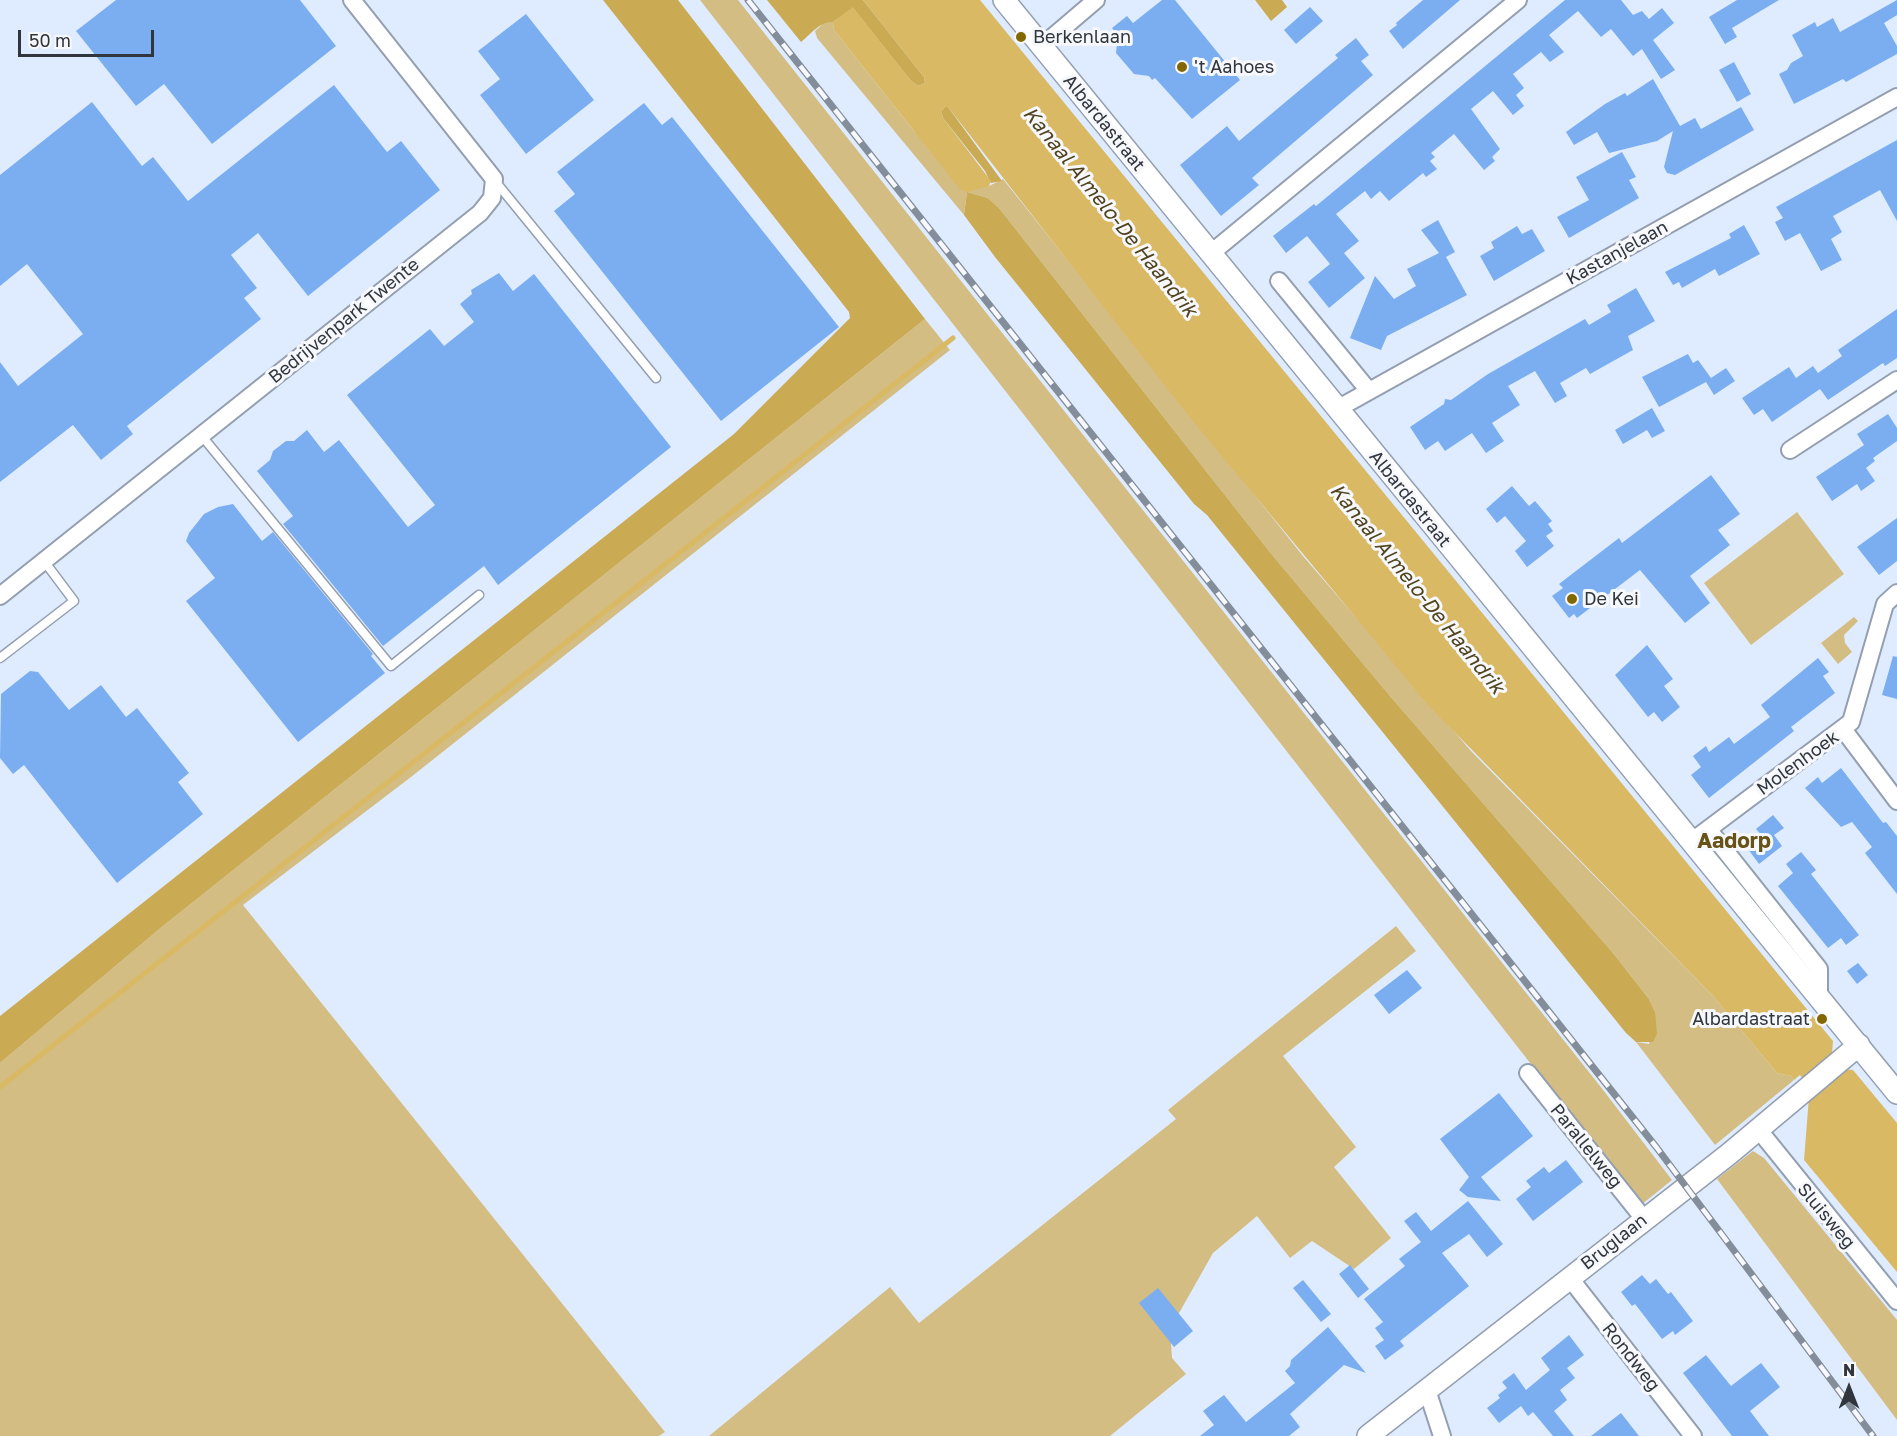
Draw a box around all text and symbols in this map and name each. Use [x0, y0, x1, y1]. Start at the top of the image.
scale bar [21, 18, 158, 56]
place label: Berkenlaan [1033, 26, 1131, 48]
text: 50 m [29, 29, 71, 51]
marker: Berkenlaan [1014, 30, 1028, 44]
place label: 't Aahoes [1194, 56, 1274, 78]
marker: 't Aahoes [1175, 60, 1189, 74]
street label: Albardastraat [1059, 70, 1149, 176]
water label: Kanaal Almelo-De Haandrik [1018, 102, 1202, 322]
street label: Kastanjelaan [1562, 216, 1672, 290]
street label: Bedrijvenpark Twente [264, 254, 424, 388]
street label: Albardastraat [1365, 446, 1455, 552]
water label: Kanaal Almelo-De Haandrik [1325, 479, 1509, 699]
place label: De Kei [1584, 588, 1639, 610]
marker: De Kei [1565, 592, 1579, 606]
street label: Molenhoek [1753, 726, 1843, 800]
district label: Aadorp [1697, 828, 1771, 854]
place label: Albardastraat [1692, 1008, 1810, 1030]
marker: Albardastraat [1815, 1012, 1829, 1026]
street label: Parallelweg [1545, 1100, 1627, 1192]
street label: Sluisweg [1793, 1179, 1859, 1253]
street label: Bruglaan [1577, 1209, 1651, 1275]
street label: Rondweg [1598, 1318, 1664, 1396]
north arrow [1819, 1358, 1879, 1418]
text: N [1843, 1360, 1855, 1380]

